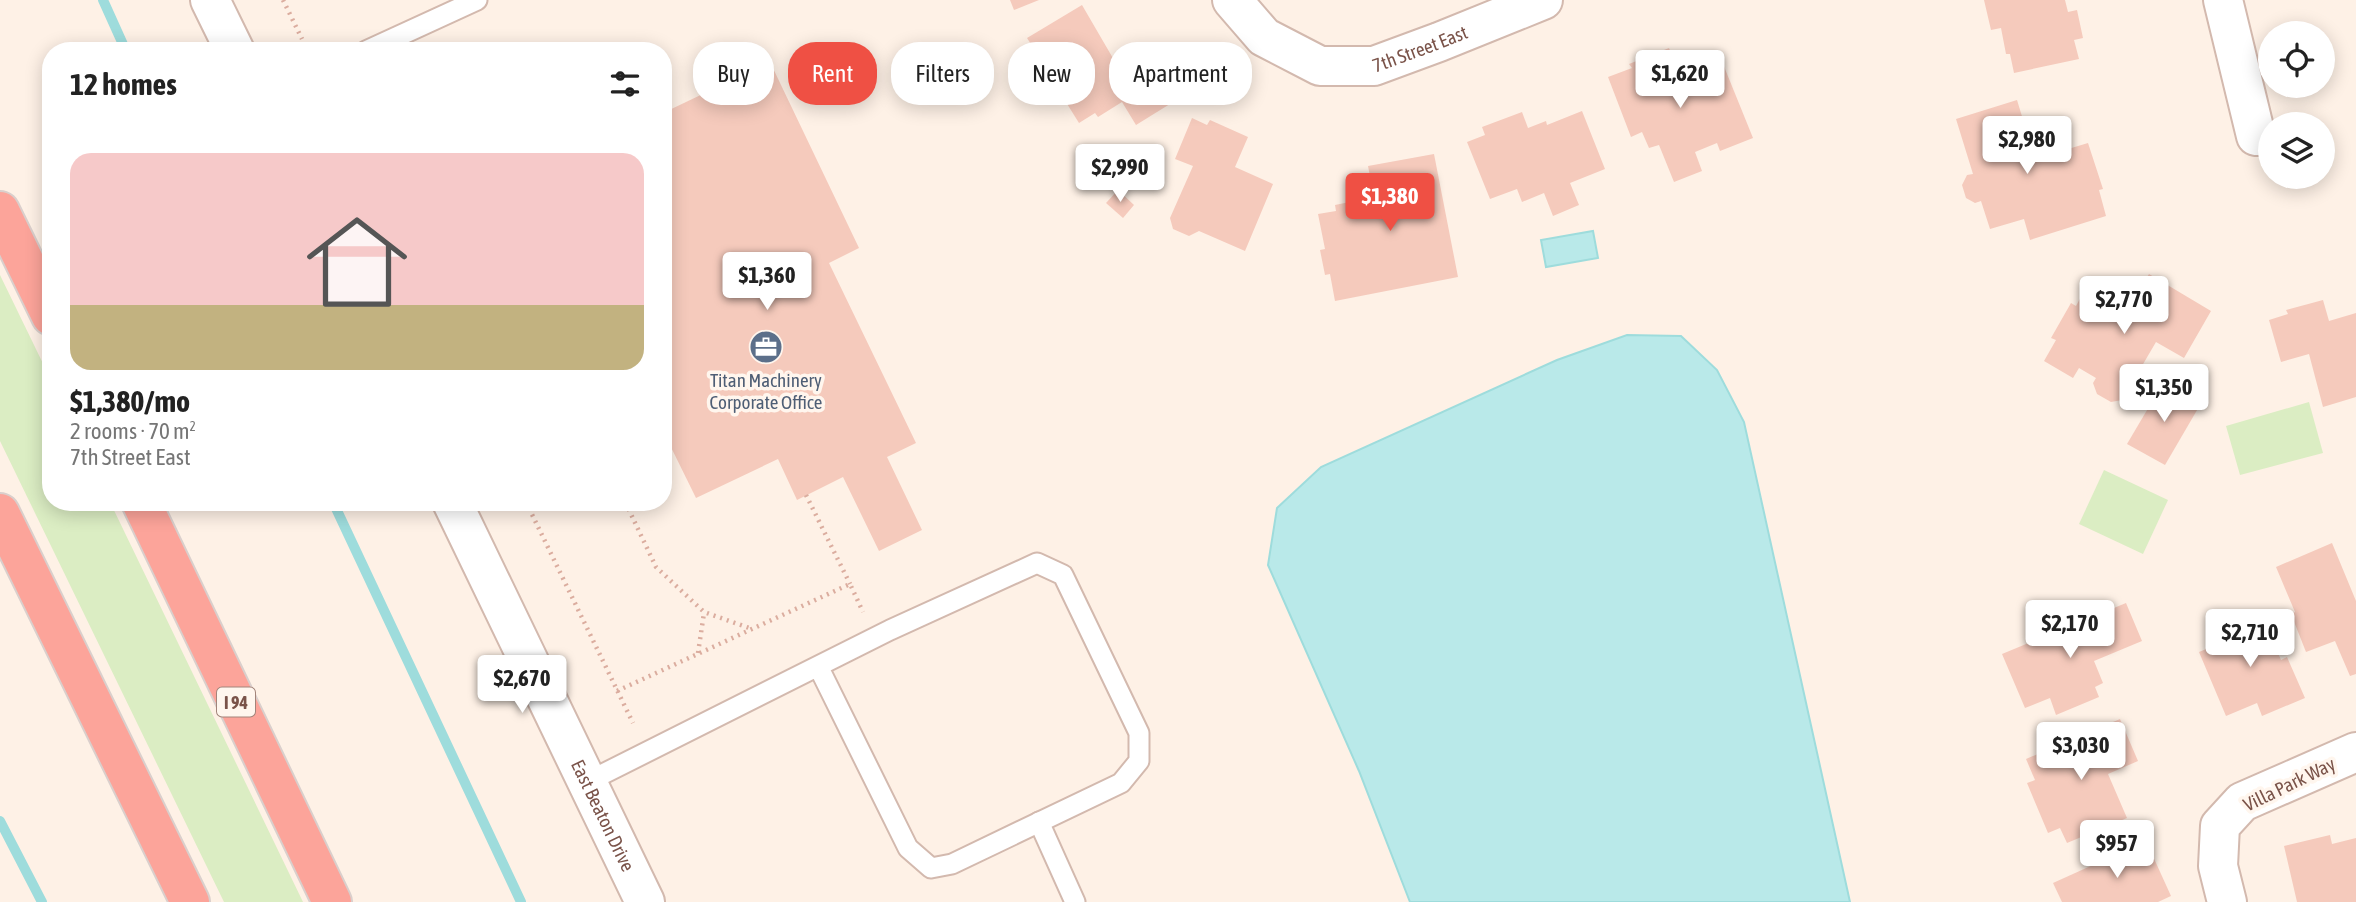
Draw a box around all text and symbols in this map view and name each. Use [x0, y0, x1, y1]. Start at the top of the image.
street label: 7th Street East [1369, 21, 1471, 77]
map controls [2258, 21, 2335, 189]
button: locate [2258, 21, 2335, 98]
chip: Buy [693, 42, 774, 105]
chip: Rent [788, 42, 877, 105]
chip: Filters [891, 42, 994, 105]
chip: New [1008, 42, 1095, 105]
chip: Apartment [1109, 42, 1252, 105]
pin: $1,620 [1623, 50, 1737, 110]
text: $1,620 [1652, 60, 1709, 86]
icon: filters [606, 65, 644, 103]
text: 12 homes [70, 67, 177, 101]
button: layers [2258, 112, 2335, 189]
pin: $2,980 [1970, 116, 2084, 176]
text: $2,980 [1999, 126, 2056, 152]
pin: $2,990 [1063, 144, 1177, 204]
text: $2,990 [1092, 154, 1149, 180]
pin: $1,380 [1333, 174, 1447, 233]
text: $1,380 [1362, 183, 1419, 209]
icon: home [294, 199, 420, 325]
pin: $1,360 [710, 252, 824, 312]
text: $1,360 [739, 262, 796, 288]
pin: $2,770 [2067, 276, 2181, 336]
text: $2,770 [2096, 286, 2153, 312]
office icon: Titan Machinery Corporate Office [747, 328, 785, 366]
pin: $1,350 [2107, 364, 2221, 424]
place label: Titan Machinery Corporate Office [709, 369, 823, 413]
text: $1,350 [2136, 374, 2193, 400]
text: $1,380/mo [70, 384, 190, 418]
text: 2 rooms · 70 m² [70, 418, 196, 444]
text: 7th Street East [70, 444, 191, 470]
pin: $2,170 [2013, 600, 2127, 660]
text: $2,170 [2042, 610, 2099, 636]
pin: $2,710 [2193, 610, 2307, 669]
text: $2,710 [2222, 619, 2279, 645]
pin: $2,670 [465, 656, 579, 715]
text: $2,670 [494, 665, 551, 691]
road number: I 94 [217, 688, 255, 716]
pin: $3,030 [2024, 722, 2138, 782]
text: $3,030 [2053, 732, 2110, 758]
street label: Villa Park Way [2240, 752, 2339, 816]
street label: East Beaton Drive [567, 756, 639, 875]
pin: $957 [2076, 820, 2158, 880]
text: $957 [2096, 830, 2138, 856]

